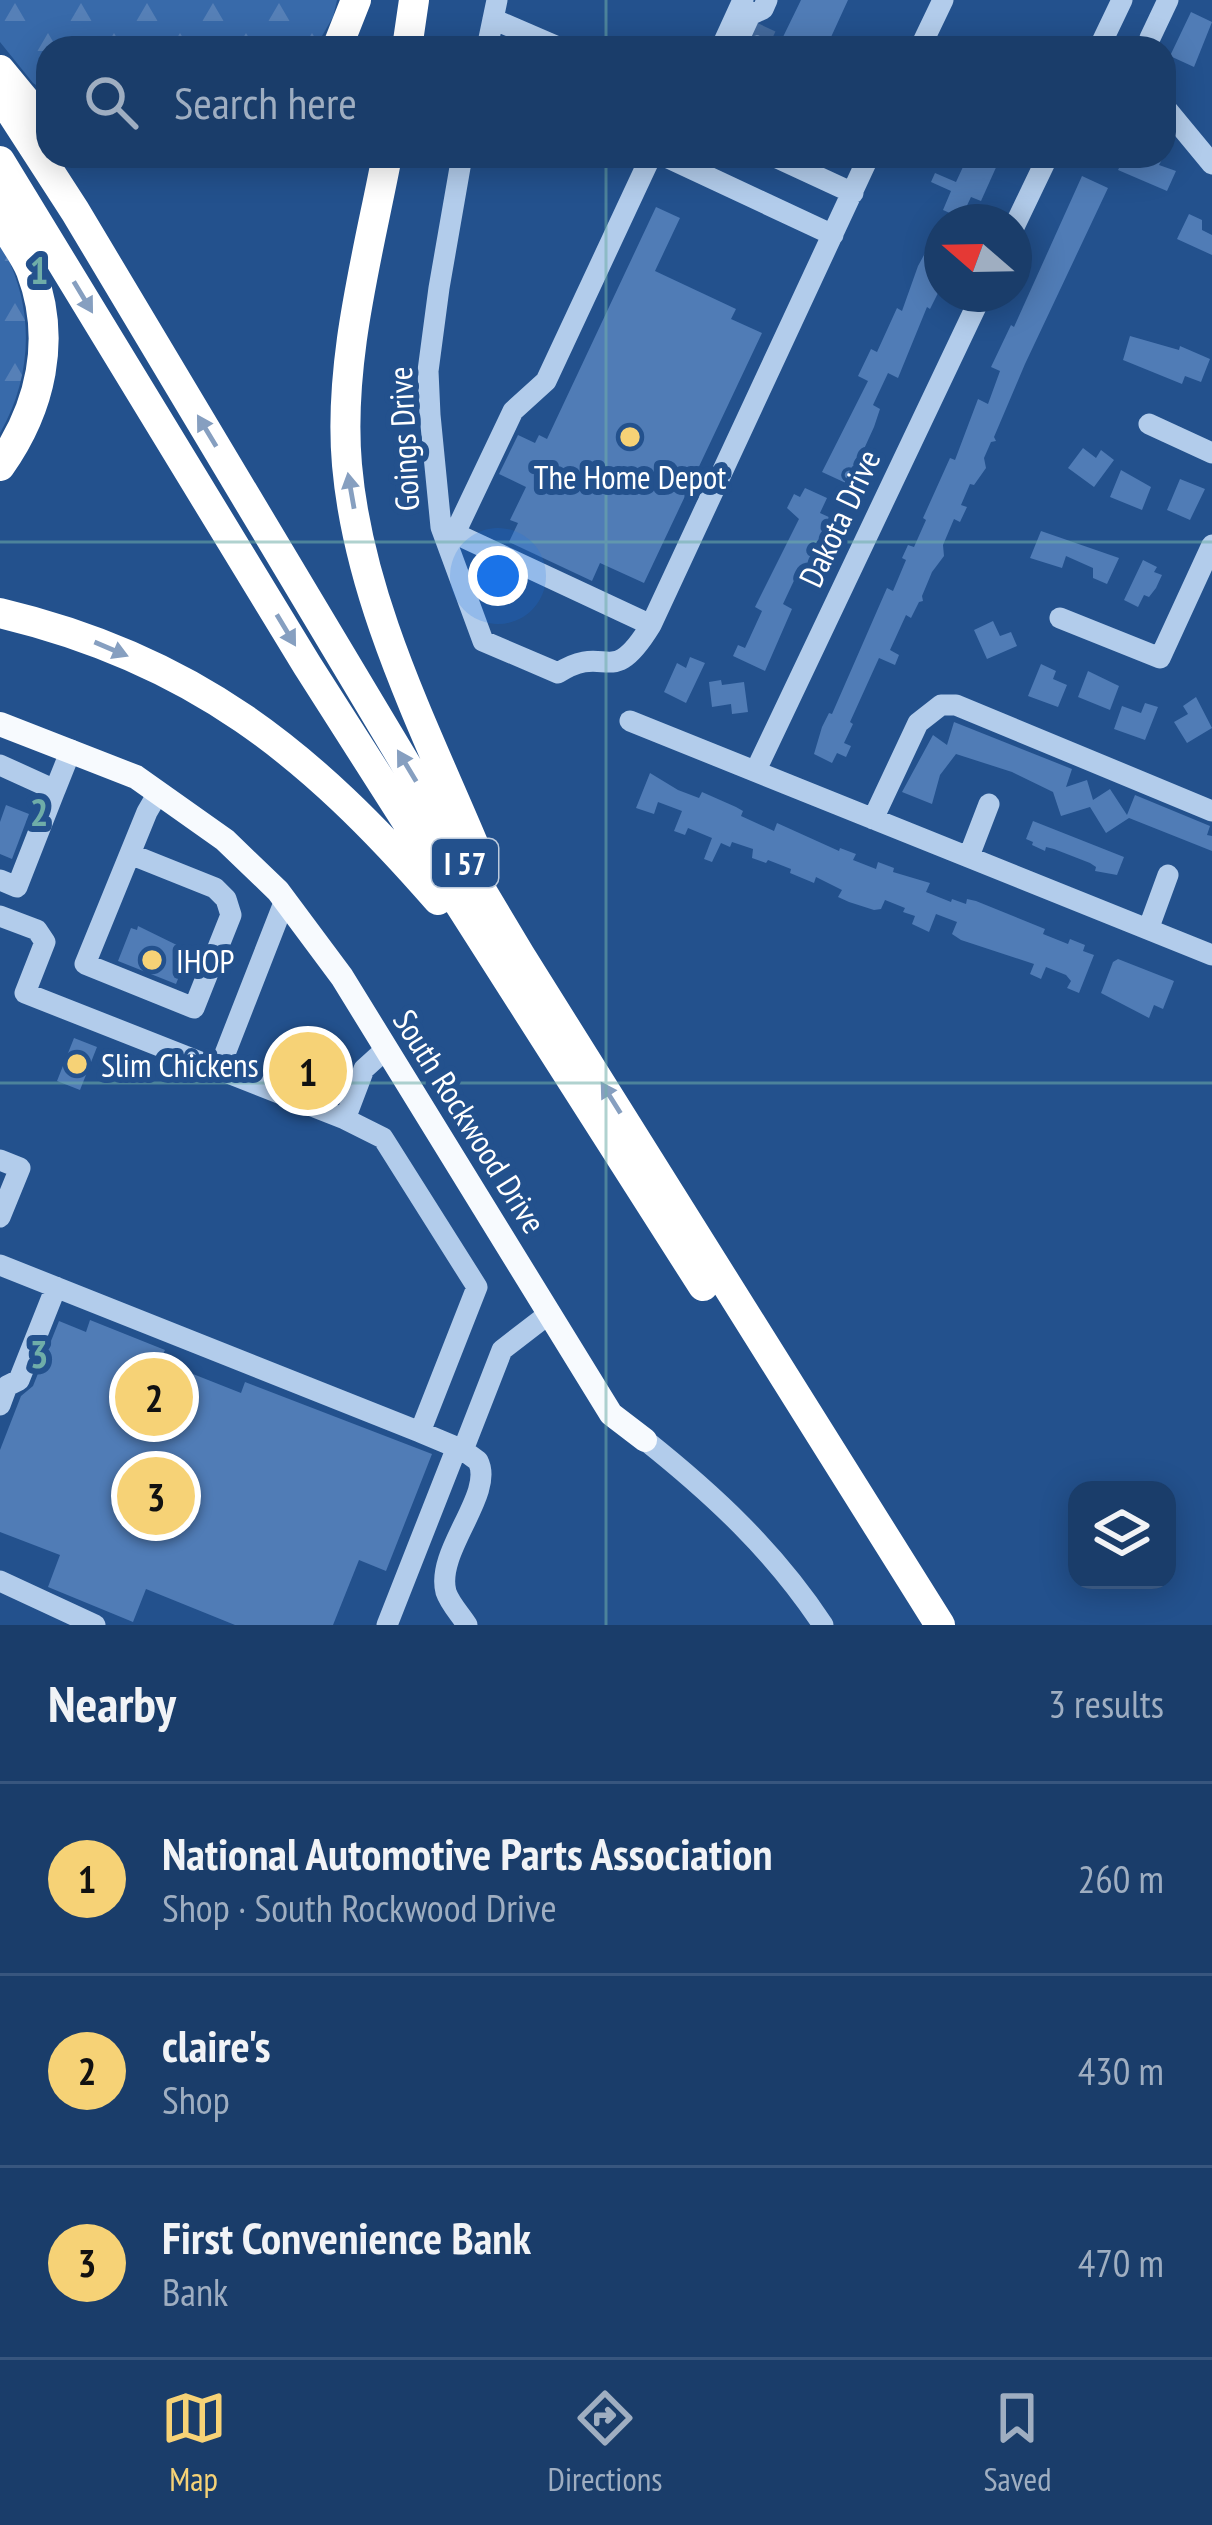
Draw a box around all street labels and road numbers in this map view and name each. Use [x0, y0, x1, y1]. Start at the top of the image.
street label: Goings Drive [378, 366, 428, 512]
street label: Dakota Drive [789, 443, 889, 593]
road number: I 57 [432, 839, 498, 887]
street label: South Rockwood Drive [384, 1001, 556, 1241]

